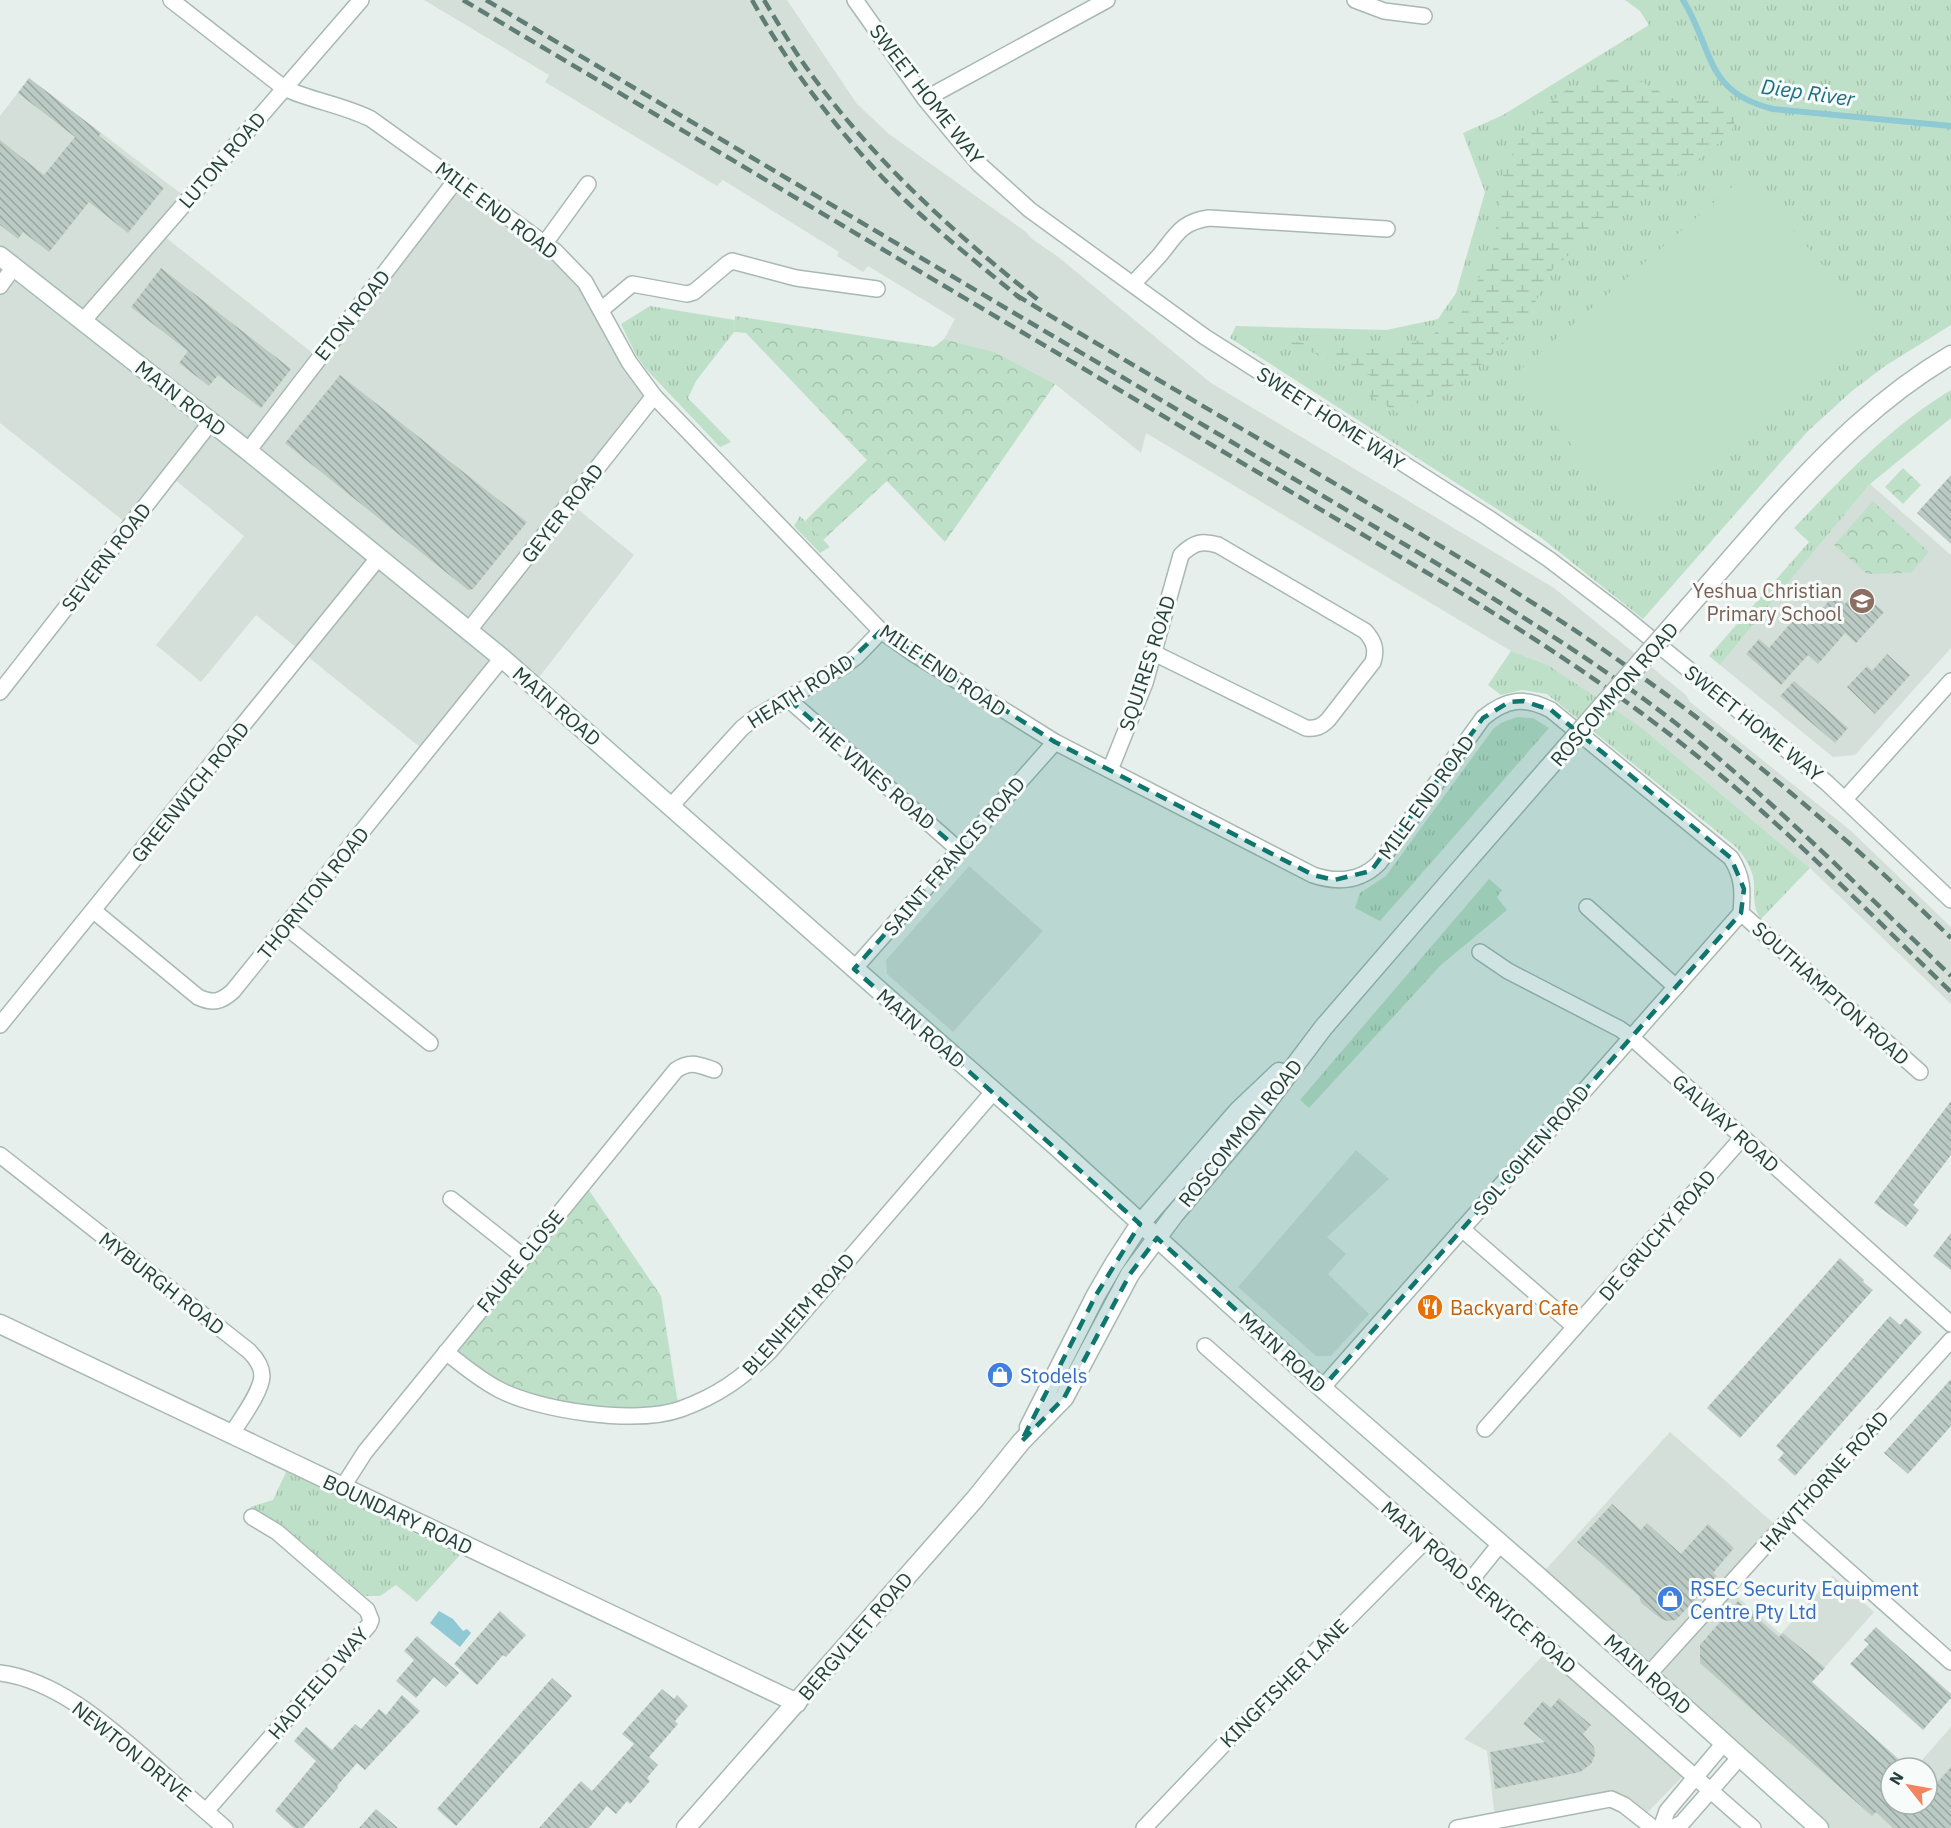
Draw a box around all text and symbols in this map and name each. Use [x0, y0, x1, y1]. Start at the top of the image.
street label: SWEET HOME WAY [864, 18, 990, 170]
water label: Diep River [1760, 72, 1858, 113]
street label: LUTON ROAD [173, 106, 271, 214]
street label: MILE END ROAD [430, 155, 564, 265]
street label: ETON ROAD [308, 264, 396, 366]
street label: MAIN ROAD [130, 354, 232, 442]
street label: SWEET HOME WAY [1252, 360, 1410, 476]
street label: GEYER ROAD [515, 458, 609, 568]
street label: SEVERN ROAD [55, 497, 157, 617]
place label: Yeshua Christian Primary School [1693, 577, 1842, 627]
school or university icon: Yeshua Christian Primary School [1847, 586, 1877, 616]
street label: SQUIRES ROAD [1112, 592, 1182, 734]
street label: ROSCOMMON ROAD [1544, 616, 1684, 772]
street label: MILE END ROAD [874, 618, 1012, 722]
street label: HEATH ROAD [742, 648, 858, 734]
street label: SWEET HOME WAY [1679, 659, 1829, 787]
street label: MAIN ROAD [507, 660, 607, 752]
street label: THE VINES ROAD [805, 712, 941, 836]
street label: GREENWICH ROAD [125, 716, 255, 868]
street label: MILE END ROAD [1372, 729, 1480, 865]
street label: SAINT FRANCIS ROAD [877, 770, 1031, 942]
street label: THORNTON ROAD [251, 821, 375, 965]
street label: SOUTHAMPTON ROAD [1747, 915, 1915, 1071]
street label: MAIN ROAD [871, 982, 971, 1074]
street label: ROSCOMMON ROAD [1172, 1053, 1308, 1213]
street label: GALWAY ROAD [1667, 1068, 1785, 1178]
street label: SOL COHEN ROAD [1467, 1079, 1595, 1221]
street label: DE GRUCHY ROAD [1592, 1164, 1722, 1306]
street label: FAURE CLOSE [470, 1204, 570, 1318]
street label: MYBURGH ROAD [93, 1225, 231, 1341]
street label: BLENHEIM ROAD [736, 1247, 860, 1381]
restaurant icon: Backyard Cafe [1415, 1292, 1445, 1322]
place label: Backyard Cafe [1450, 1294, 1579, 1321]
street label: MAIN ROAD [1234, 1306, 1332, 1398]
shop icon: Stodels [985, 1360, 1015, 1390]
place label: Stodels [1020, 1362, 1088, 1389]
street label: HAWTHORNE ROAD [1753, 1405, 1895, 1557]
street label: BOUNDARY ROAD [319, 1467, 477, 1561]
street label: MAIN ROAD SERVICE ROAD [1376, 1495, 1582, 1679]
street label: BERGVLIET ROAD [792, 1566, 918, 1706]
place label: RSEC Security Equipment Centre Pty Ltd [1690, 1575, 1919, 1625]
shop icon: RSEC Security Equipment Centre Pty Ltd [1655, 1584, 1685, 1614]
street label: KINGFISHER LANE [1214, 1613, 1354, 1753]
street label: HADFIELD WAY [262, 1621, 374, 1745]
street label: MAIN ROAD [1599, 1628, 1697, 1720]
street label: NEWTON DRIVE [67, 1695, 197, 1807]
north arrow [1879, 1756, 1939, 1816]
text: N [1885, 1768, 1908, 1788]

